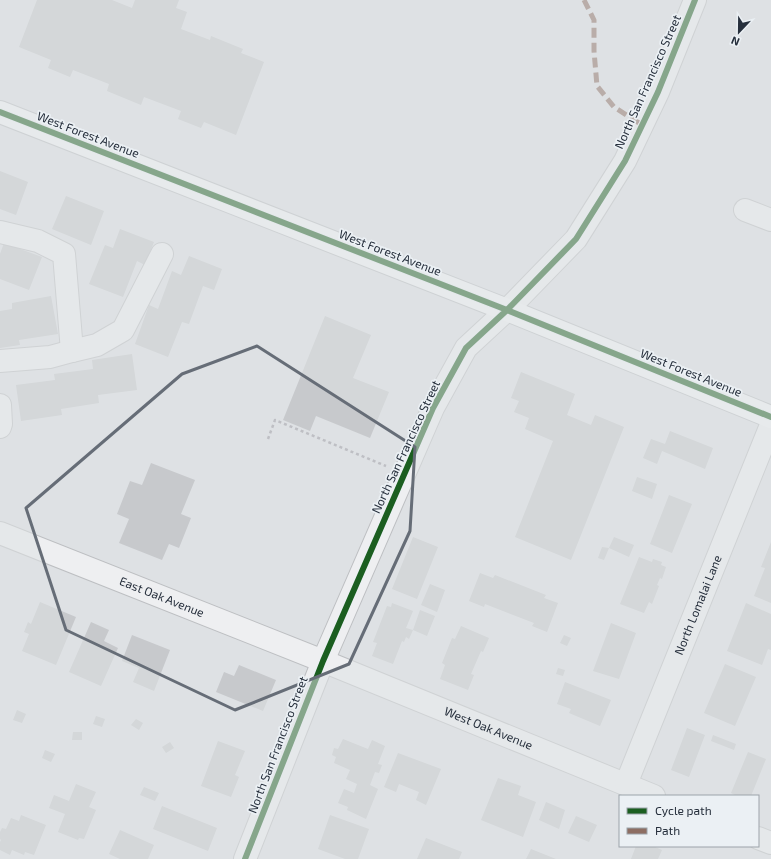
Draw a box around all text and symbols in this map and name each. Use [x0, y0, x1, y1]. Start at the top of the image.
street label: North San Francisco Street [611, 12, 683, 151]
north arrow [719, 12, 759, 52]
text: N [729, 34, 741, 49]
street label: West Forest Avenue [35, 108, 141, 160]
street label: West Forest Avenue [337, 226, 443, 278]
street label: West Forest Avenue [638, 345, 744, 399]
street label: North San Francisco Street [368, 377, 442, 515]
street label: North Lomalai Lane [671, 553, 724, 657]
street label: East Oak Avenue [118, 573, 207, 619]
street label: North San Francisco Street [244, 674, 310, 815]
street label: West Oak Avenue [442, 703, 535, 752]
legend [619, 795, 759, 847]
text: Cycle path [655, 803, 712, 817]
text: Path [655, 823, 680, 837]

